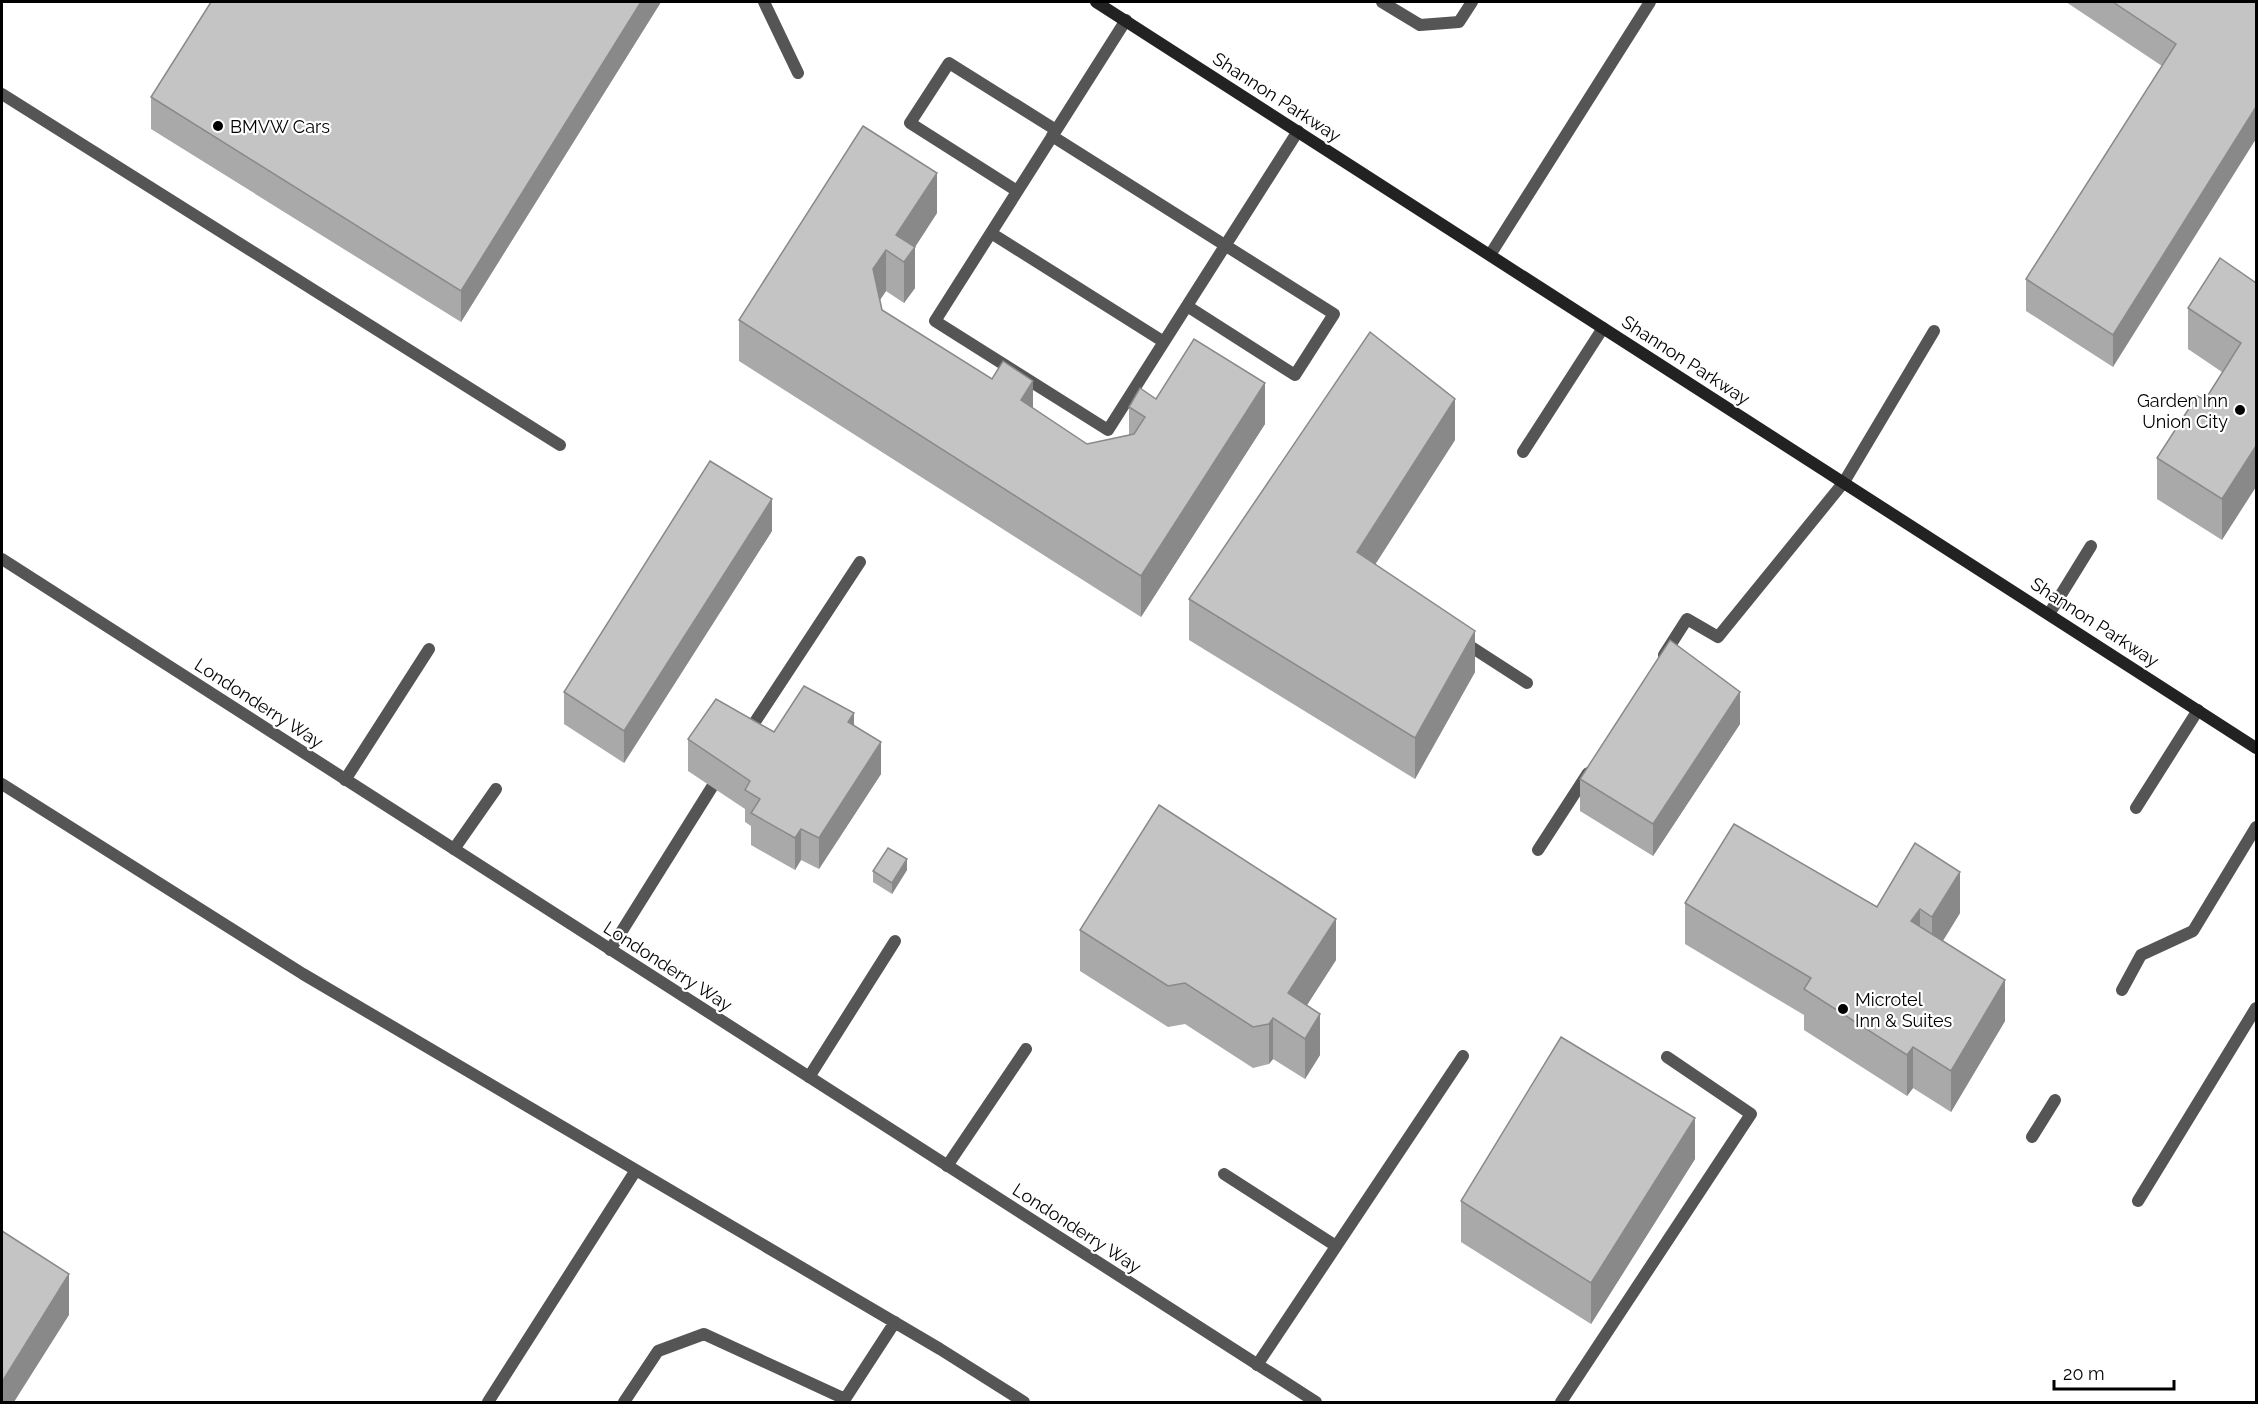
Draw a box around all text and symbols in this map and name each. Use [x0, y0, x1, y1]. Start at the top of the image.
street label: Shannon Parkway [1209, 48, 1345, 146]
place label: BMVW Cars [230, 116, 330, 137]
marker: BMVW Cars [211, 119, 225, 133]
street label: Shannon Parkway [1618, 311, 1754, 409]
place label: Garden Inn Union City [2137, 390, 2228, 432]
marker: Garden Inn Union City [2233, 403, 2247, 417]
street label: Shannon Parkway [2027, 573, 2163, 671]
street label: Londonderry Way [191, 654, 327, 752]
street label: Londonderry Way [600, 917, 736, 1015]
place label: Microtel Inn & Suites [1855, 989, 1953, 1031]
marker: Microtel Inn & Suites [1836, 1002, 1850, 1016]
street label: Londonderry Way [1009, 1179, 1145, 1277]
scale bar [2054, 1353, 2174, 1391]
text: 20 m [2063, 1363, 2105, 1384]

